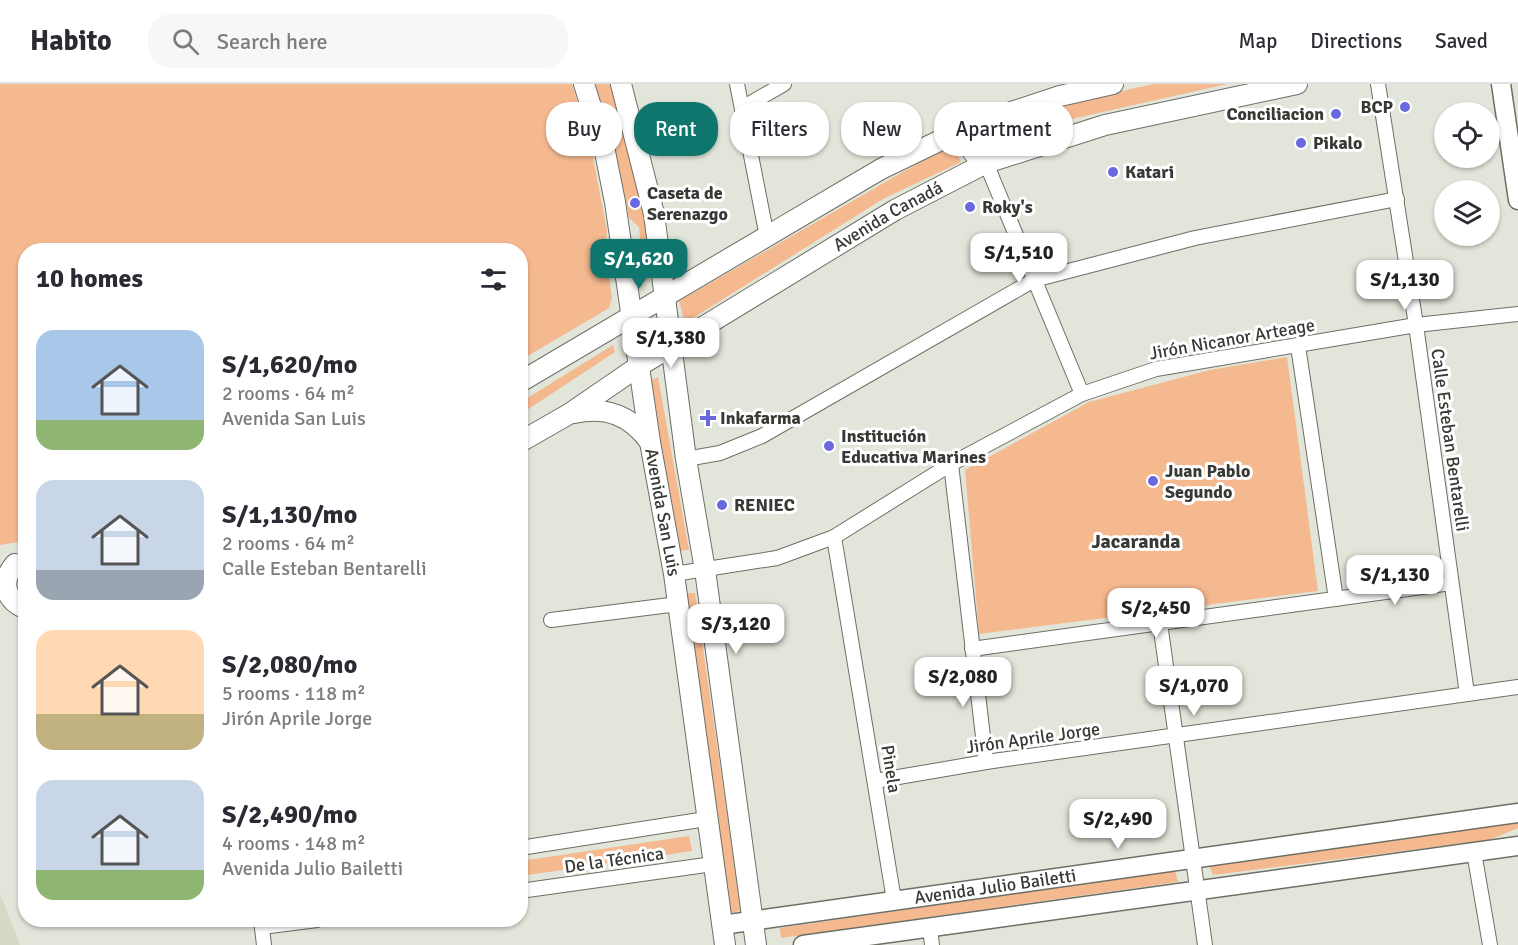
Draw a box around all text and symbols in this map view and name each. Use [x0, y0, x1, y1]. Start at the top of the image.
search box [148, 14, 568, 68]
text: Habito [30, 24, 112, 58]
icon: search [169, 25, 202, 58]
text: Search here [217, 28, 328, 55]
text: Map [1239, 28, 1277, 54]
text: Directions [1310, 28, 1402, 54]
text: Saved [1435, 28, 1488, 54]
place label: BCP [1361, 96, 1393, 118]
marker: BCP [1398, 100, 1412, 114]
chip: Buy [546, 102, 622, 156]
chip: Rent [634, 102, 718, 156]
chip: Filters [730, 102, 829, 156]
chip: New [841, 102, 922, 156]
chip: Apartment [934, 102, 1073, 156]
map controls [1434, 102, 1500, 246]
button: locate [1434, 102, 1500, 168]
place label: Conciliacion [1227, 103, 1324, 125]
marker: Conciliacion [1329, 107, 1343, 121]
place label: Pikalo [1313, 132, 1362, 154]
marker: Pikalo [1294, 136, 1308, 150]
place label: Katari [1125, 161, 1174, 183]
marker: Katari [1106, 165, 1120, 179]
street label: Avenida Canadá [829, 176, 946, 256]
button: layers [1434, 180, 1500, 246]
place label: Caseta de Serenazgo [647, 182, 728, 225]
marker: Caseta de Serenazgo [628, 196, 642, 210]
place label: Roky's [982, 196, 1033, 218]
marker: Roky's [963, 200, 977, 214]
pin: S/1,510 [964, 233, 1074, 284]
pin: S/1,620 [584, 239, 694, 290]
text: S/1,510 [984, 240, 1054, 265]
text: S/1,620 [604, 246, 674, 271]
pin: S/1,130 [1350, 260, 1460, 311]
text: 10 homes [36, 263, 143, 295]
icon: filters [477, 263, 510, 296]
text: S/1,130 [1370, 267, 1440, 292]
street label: Jirón Nicanor Arteage [1148, 314, 1316, 364]
pin: S/1,380 [616, 318, 726, 369]
text: S/1,380 [636, 325, 706, 350]
street label: Calle Esteban Bentarelli [1426, 347, 1474, 533]
text: S/1,620/mo [222, 349, 357, 381]
icon: home [84, 354, 156, 426]
text: 2 rooms · 64 m² [222, 381, 355, 406]
text: Avenida San Luis [222, 406, 366, 431]
place label: Inkafarma [720, 407, 801, 429]
marker: Inkafarma [701, 411, 715, 425]
place label: Institución Educativa Marines [841, 425, 986, 468]
marker: Institución Educativa Marines [822, 439, 836, 453]
street label: Avenida San Luis [640, 446, 685, 578]
place label: Juan Pablo Segundo [1165, 460, 1250, 503]
marker: Juan Pablo Segundo [1146, 474, 1160, 488]
place label: RENIEC [734, 494, 795, 516]
marker: RENIEC [715, 498, 729, 512]
text: S/1,130/mo [222, 499, 357, 531]
icon: home [84, 504, 156, 576]
district label: Jacaranda [1092, 529, 1180, 554]
text: 2 rooms · 64 m² [222, 531, 355, 556]
pin: S/1,130 [1340, 555, 1450, 606]
text: Calle Esteban Bentarelli [222, 556, 427, 581]
text: S/1,130 [1360, 562, 1430, 587]
pin: S/2,450 [1101, 588, 1211, 639]
text: S/2,450 [1121, 595, 1191, 620]
pin: S/3,120 [681, 604, 791, 655]
text: S/3,120 [701, 611, 771, 636]
text: S/2,080/mo [222, 649, 357, 681]
icon: home [84, 654, 156, 726]
pin: S/2,080 [908, 657, 1018, 708]
text: S/2,080 [928, 664, 998, 689]
pin: S/1,070 [1139, 666, 1249, 717]
text: S/1,070 [1159, 673, 1229, 698]
text: 5 rooms · 118 m² [222, 681, 366, 706]
text: Jirón Aprile Jorge [222, 706, 372, 731]
street label: Jirón Aprile Jorge [965, 718, 1101, 758]
street label: Pinela [876, 743, 906, 795]
text: S/2,490/mo [222, 799, 357, 831]
pin: S/2,490 [1063, 799, 1173, 850]
icon: home [84, 804, 156, 876]
text: S/2,490 [1083, 806, 1153, 831]
text: 4 rooms · 148 m² [222, 831, 366, 856]
street label: De la Técnica [563, 842, 665, 878]
text: Avenida Julio Bailetti [222, 856, 403, 881]
street label: Avenida Julio Bailetti [913, 864, 1078, 909]

